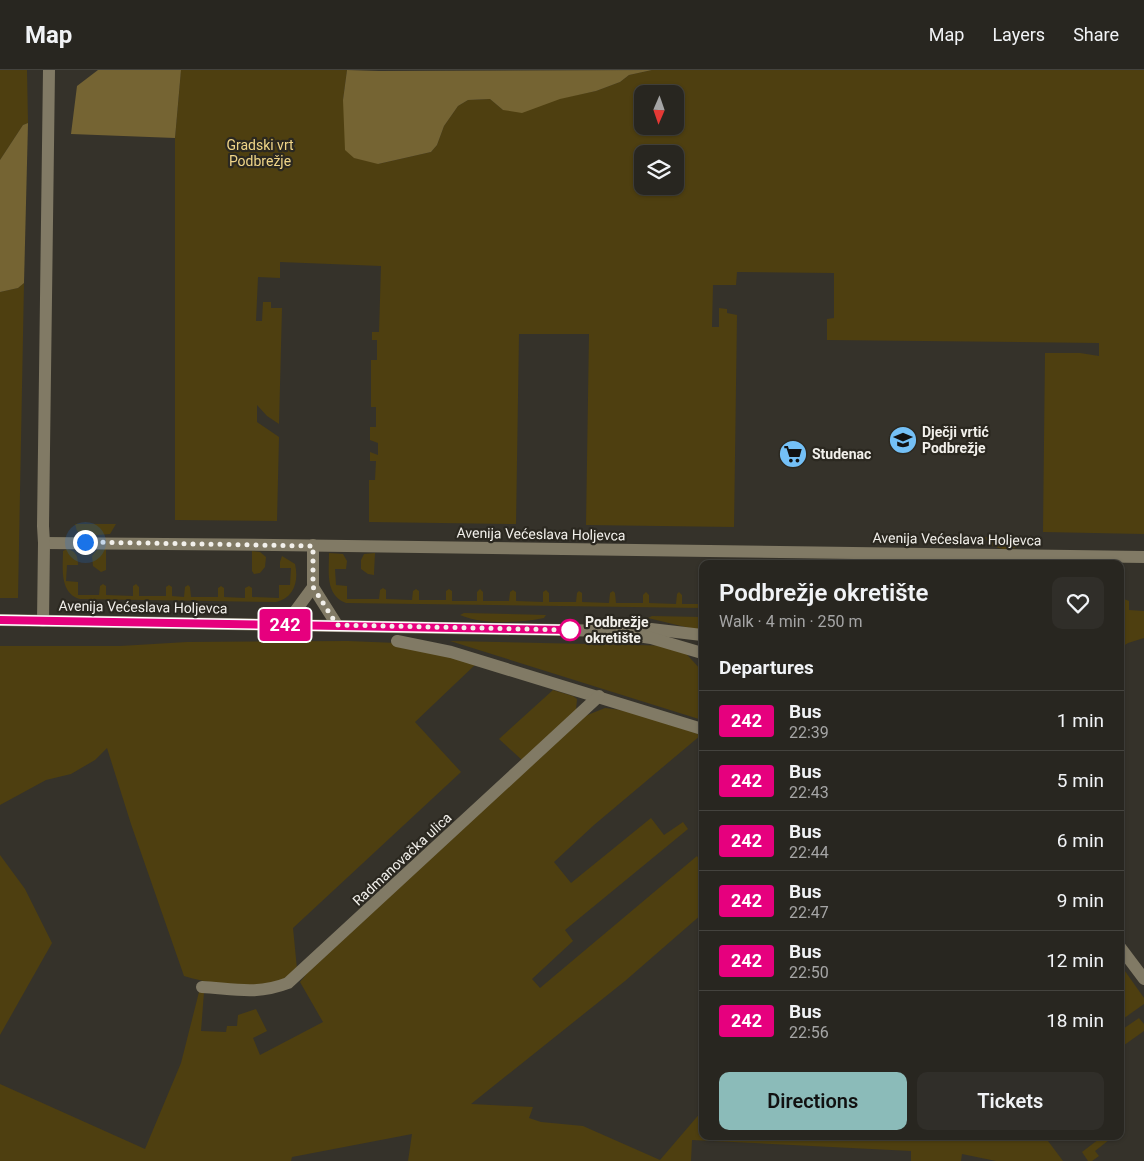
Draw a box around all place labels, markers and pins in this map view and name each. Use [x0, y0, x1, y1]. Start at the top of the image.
place label: Dječji vrtić Podbrežje [922, 424, 989, 456]
school or university icon: Dječji vrtić Podbrežje [888, 425, 918, 455]
supermarket icon: Studenac [778, 439, 808, 469]
place label: Studenac [812, 446, 871, 462]
place label: Podbrežje okretište [585, 614, 649, 646]
marker: Podbrežje okretište [559, 619, 581, 641]

